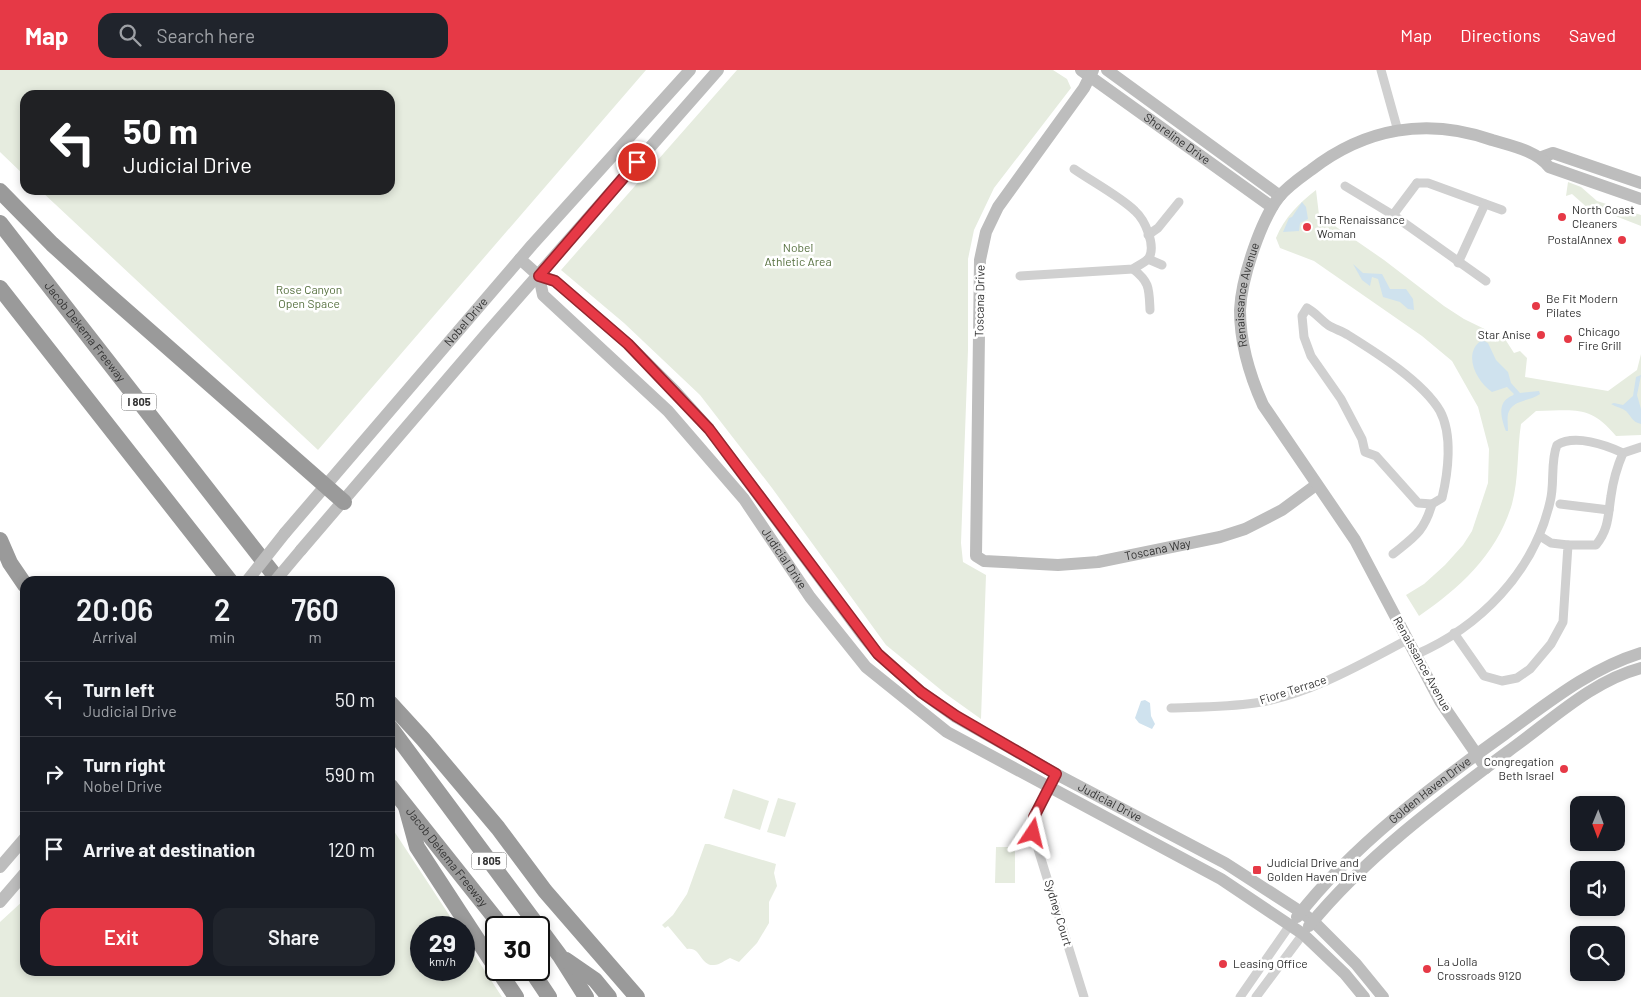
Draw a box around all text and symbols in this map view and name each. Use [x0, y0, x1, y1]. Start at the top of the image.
search box [98, 13, 448, 58]
text: Map [25, 21, 68, 50]
icon: search [116, 21, 144, 49]
text: Search here [156, 24, 255, 47]
text: Map [1400, 24, 1432, 46]
text: Directions [1460, 24, 1541, 46]
text: Saved [1569, 24, 1616, 46]
text: 50 m [123, 109, 198, 151]
street label: Shoreline Drive [1142, 109, 1213, 167]
icon: left [40, 110, 105, 175]
pin [616, 141, 658, 183]
icon: arrive [623, 148, 651, 176]
text: Judicial Drive [123, 151, 252, 177]
place label: North Coast Cleaners [1572, 202, 1635, 230]
marker: North Coast Cleaners [1556, 211, 1568, 223]
place label: The Renaissance Woman [1317, 212, 1405, 240]
marker: The Renaissance Woman [1301, 221, 1313, 233]
place label: PostalAnnex [1547, 232, 1612, 246]
marker: PostalAnnex [1616, 234, 1628, 246]
park label: Nobel Athletic Area [764, 240, 832, 268]
street label: Renaissance Avenue [1232, 240, 1261, 349]
street label: Toscana Drive [971, 265, 987, 337]
street label: Jacob Dekema Freeway [42, 278, 129, 384]
park label: Rose Canyon Open Space [276, 282, 342, 310]
place label: Be Fit Modern Pilates [1546, 291, 1618, 319]
street label: Nobel Drive [441, 294, 490, 348]
marker: Be Fit Modern Pilates [1530, 300, 1542, 312]
place label: Chicago Fire Grill [1578, 324, 1621, 352]
place label: Star Anise [1478, 327, 1531, 341]
marker: Star Anise [1535, 329, 1547, 341]
marker: Chicago Fire Grill [1562, 333, 1574, 345]
road number: I 805 [122, 394, 156, 411]
street label: Judicial Drive [759, 525, 810, 591]
street label: Toscana Way [1123, 535, 1192, 562]
text: 20:06 [76, 591, 153, 627]
text: 2 [214, 591, 231, 627]
text: 760 [291, 591, 339, 627]
street label: Renaissance Avenue [1391, 614, 1455, 713]
text: Arrival [92, 627, 137, 646]
text: min [209, 627, 235, 646]
text: m [308, 627, 322, 646]
street label: Fiore Terrace [1258, 672, 1328, 706]
text: Turn left [83, 678, 154, 701]
icon: left [40, 685, 68, 713]
text: 50 m [335, 688, 375, 711]
text: Judicial Drive [83, 701, 177, 720]
text: Turn right [83, 753, 165, 776]
street label: Golden Haven Drive [1385, 753, 1473, 826]
place label: Congregation Beth Israel [1484, 754, 1554, 782]
icon: right [40, 760, 68, 788]
text: 590 m [325, 763, 375, 786]
marker: Congregation Beth Israel [1558, 763, 1570, 775]
text: Nobel Drive [83, 776, 162, 795]
street label: Judicial Drive [1076, 779, 1145, 824]
north arrow [1570, 796, 1625, 851]
map controls [1570, 796, 1625, 981]
street label: Jacob Dekema Freeway [404, 804, 492, 909]
position arrow [1006, 806, 1058, 858]
icon: arrive [40, 835, 68, 863]
text: Arrive at destination [83, 838, 255, 861]
text: 120 m [328, 838, 375, 861]
road number: I 805 [472, 852, 506, 869]
place label: Judicial Drive and Golden Haven Drive [1267, 855, 1367, 883]
button: sound [1570, 861, 1625, 916]
marker: Judicial Drive and Golden Haven Drive [1251, 864, 1263, 876]
street label: Sydney Court [1042, 878, 1076, 948]
button: Exit [40, 908, 203, 966]
button: Share [213, 908, 375, 966]
speed limit sign: 30 [485, 916, 550, 981]
button: search [1570, 926, 1625, 981]
text: 29 [429, 927, 456, 957]
text: km/h [429, 954, 456, 968]
place label: La Jolla Crossroads 9120 [1437, 954, 1522, 982]
place label: Leasing Office [1233, 956, 1308, 970]
marker: Leasing Office [1217, 958, 1229, 970]
marker: La Jolla Crossroads 9120 [1421, 963, 1433, 975]

